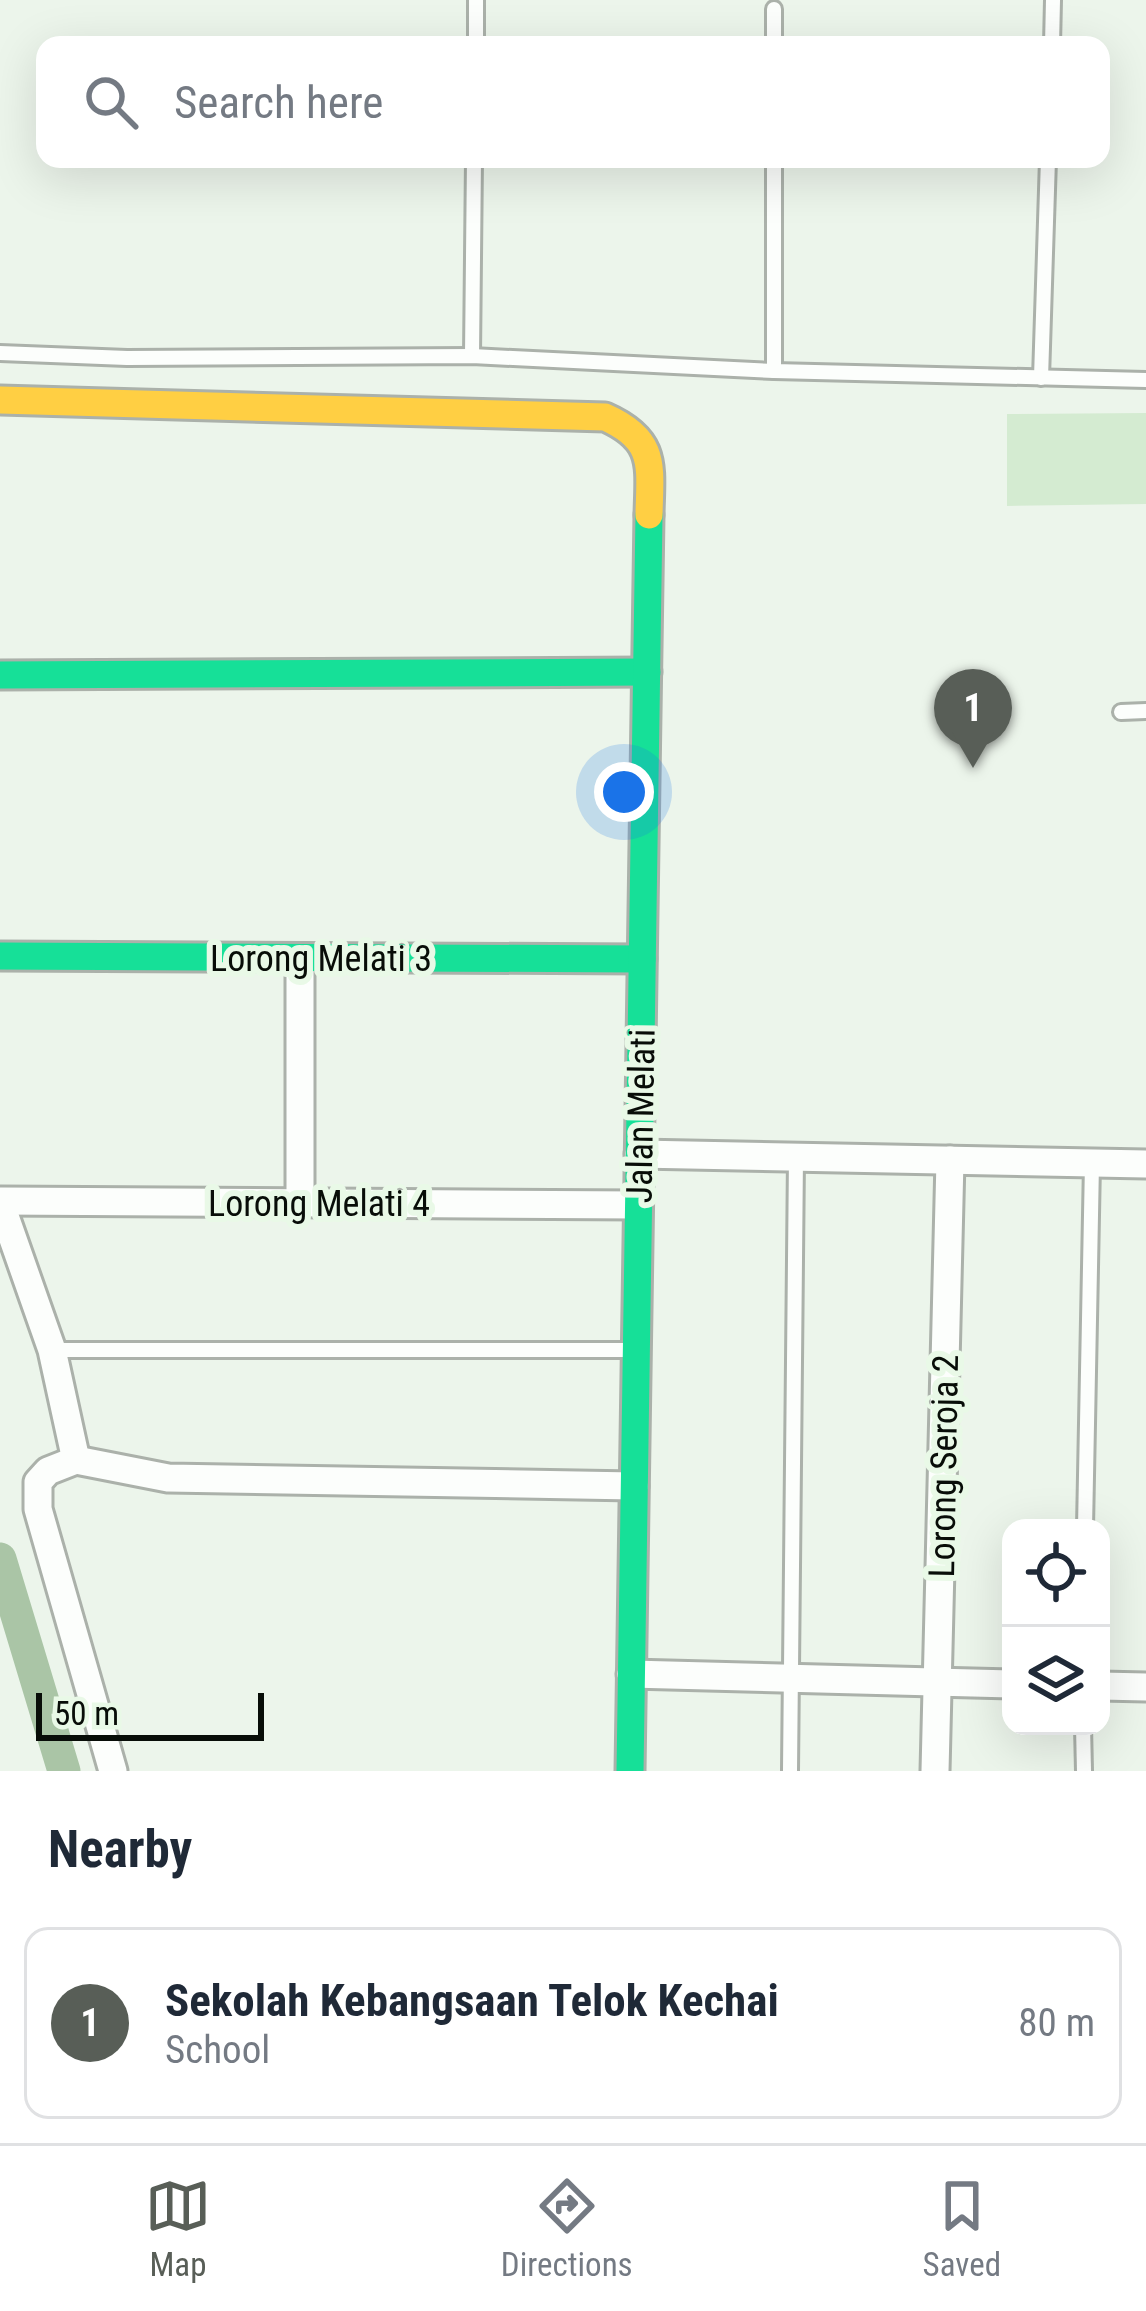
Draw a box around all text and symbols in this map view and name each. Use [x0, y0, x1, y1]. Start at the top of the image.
search box [36, 36, 1110, 168]
icon: search [78, 69, 144, 135]
text: Search here [174, 76, 383, 129]
pin: 1 [934, 669, 1012, 768]
your location [594, 762, 654, 822]
street label: Lorong Melati 3 [210, 938, 432, 980]
street label: Jalan Melati [618, 1028, 664, 1204]
street label: Lorong Melati 4 [208, 1183, 430, 1225]
street label: Lorong Seroja 2 [921, 1354, 967, 1578]
map controls [1002, 1519, 1110, 1735]
button: locate [1002, 1519, 1110, 1627]
button: layers [1002, 1627, 1110, 1735]
scale bar [36, 1687, 264, 1740]
text: 50 m [54, 1694, 119, 1733]
text: Nearby [48, 1820, 192, 1879]
text: Sekolah Kebangsaan Telok Kechai [165, 1974, 779, 2027]
text: 1 [80, 2000, 100, 2046]
text: 80 m [1018, 2000, 1095, 2046]
text: School [165, 2027, 270, 2073]
tab: Map [145, 2173, 211, 2284]
tab: Directions [501, 2173, 633, 2284]
tab: Saved [923, 2173, 1001, 2284]

